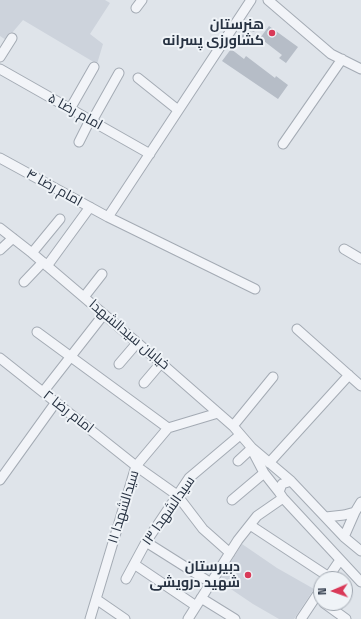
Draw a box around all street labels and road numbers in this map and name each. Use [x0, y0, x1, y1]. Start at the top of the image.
street label: امام رضا ۵ [45, 90, 105, 134]
street label: امام رضا ۴ [23, 166, 85, 210]
street label: خیابان سیدالشهدا [85, 296, 173, 374]
street label: امام رضا ۲ [39, 387, 97, 437]
street label: سیدالشهدا ۱۱ [105, 468, 143, 546]
street label: سیدالشهدا ۱۳ [139, 473, 199, 549]

